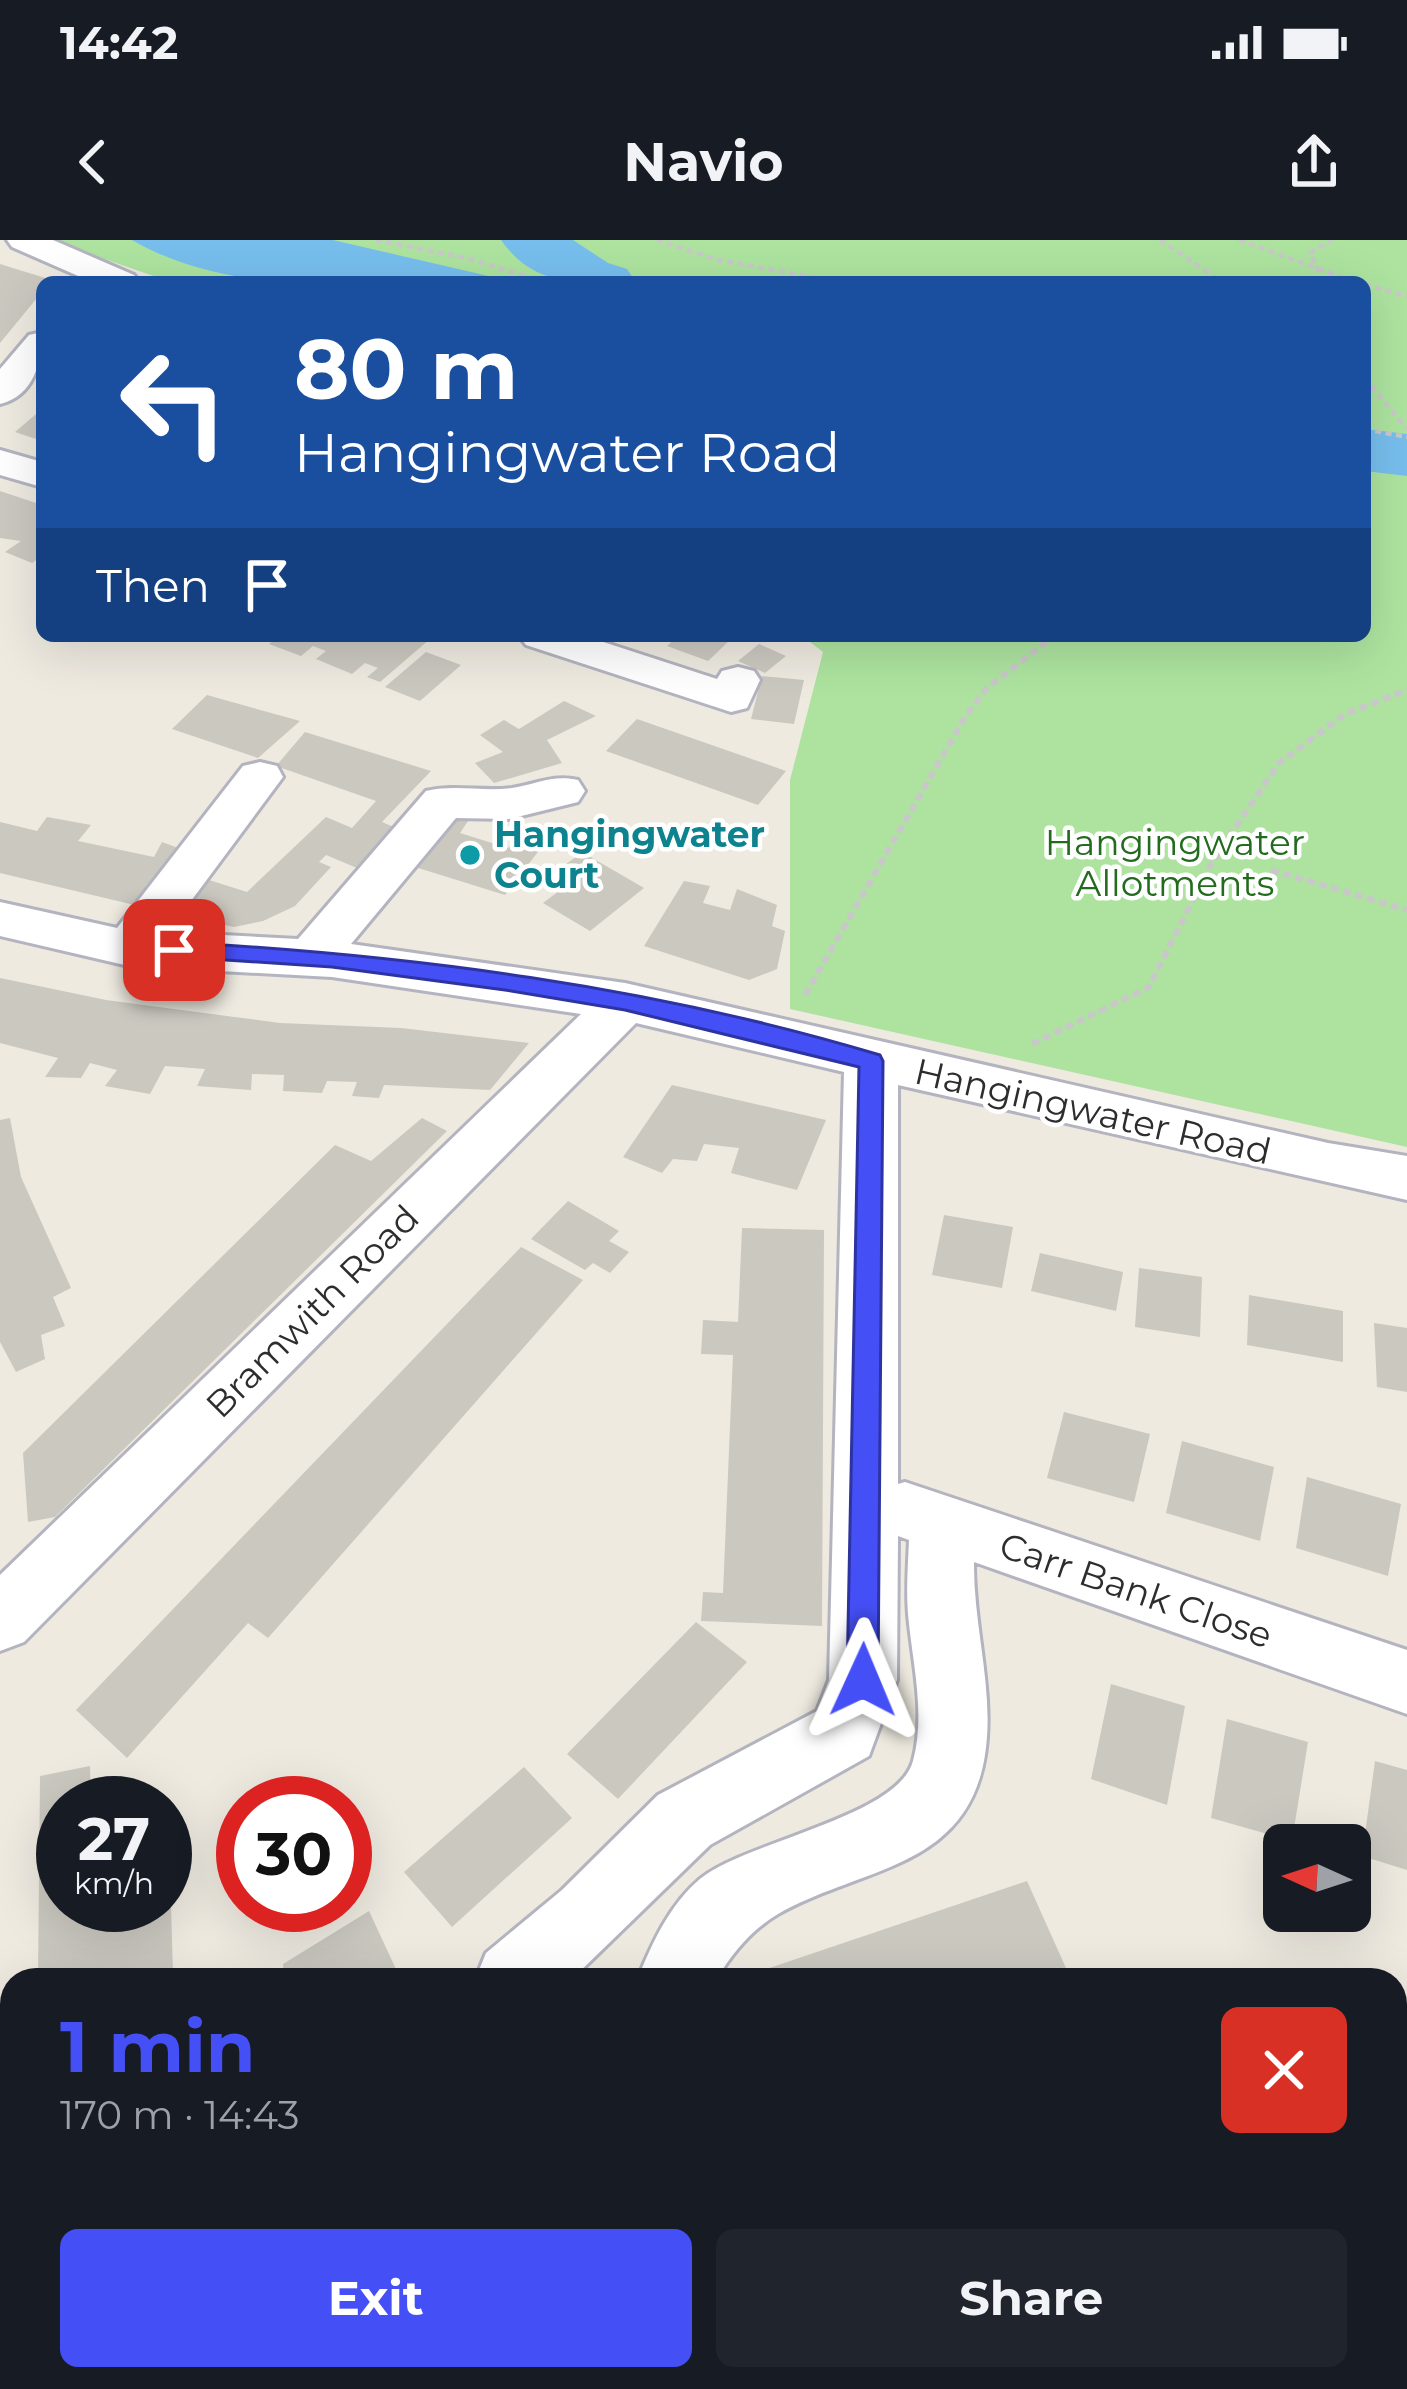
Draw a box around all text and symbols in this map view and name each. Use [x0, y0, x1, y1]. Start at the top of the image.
text: 14:42 [60, 15, 178, 70]
icon: back [60, 129, 126, 195]
text: Navio [623, 129, 784, 195]
icon: share [1281, 129, 1347, 195]
text: 80 m [294, 318, 518, 420]
icon: left [96, 324, 252, 480]
text: Hangingwater Road [294, 420, 840, 486]
icon: arrive [234, 552, 300, 618]
text: Then [96, 558, 210, 613]
place label: Hangingwater Court [494, 812, 765, 897]
park label: Hangingwater Allotments [1045, 820, 1305, 905]
marker: Hangingwater Court [457, 842, 483, 868]
pin [123, 899, 225, 1001]
icon: arrive [141, 917, 207, 983]
street label: Hangingwater Road [911, 1049, 1275, 1173]
street label: Bramwith Road [196, 1195, 428, 1427]
street label: Carr Bank Close [994, 1523, 1278, 1657]
position arrow [800, 1617, 926, 1743]
speed limit sign: 30 [216, 1776, 372, 1932]
text: 27 [78, 1802, 150, 1875]
north arrow [1263, 1824, 1371, 1932]
map controls [1263, 1824, 1371, 1932]
text: km/h [74, 1865, 154, 1902]
text: 1 min [60, 2002, 256, 2090]
button: close [1221, 2007, 1347, 2133]
text: 170 m · 14:43 [60, 2091, 300, 2139]
button: Exit [60, 2229, 692, 2367]
button: Share [716, 2229, 1347, 2367]

